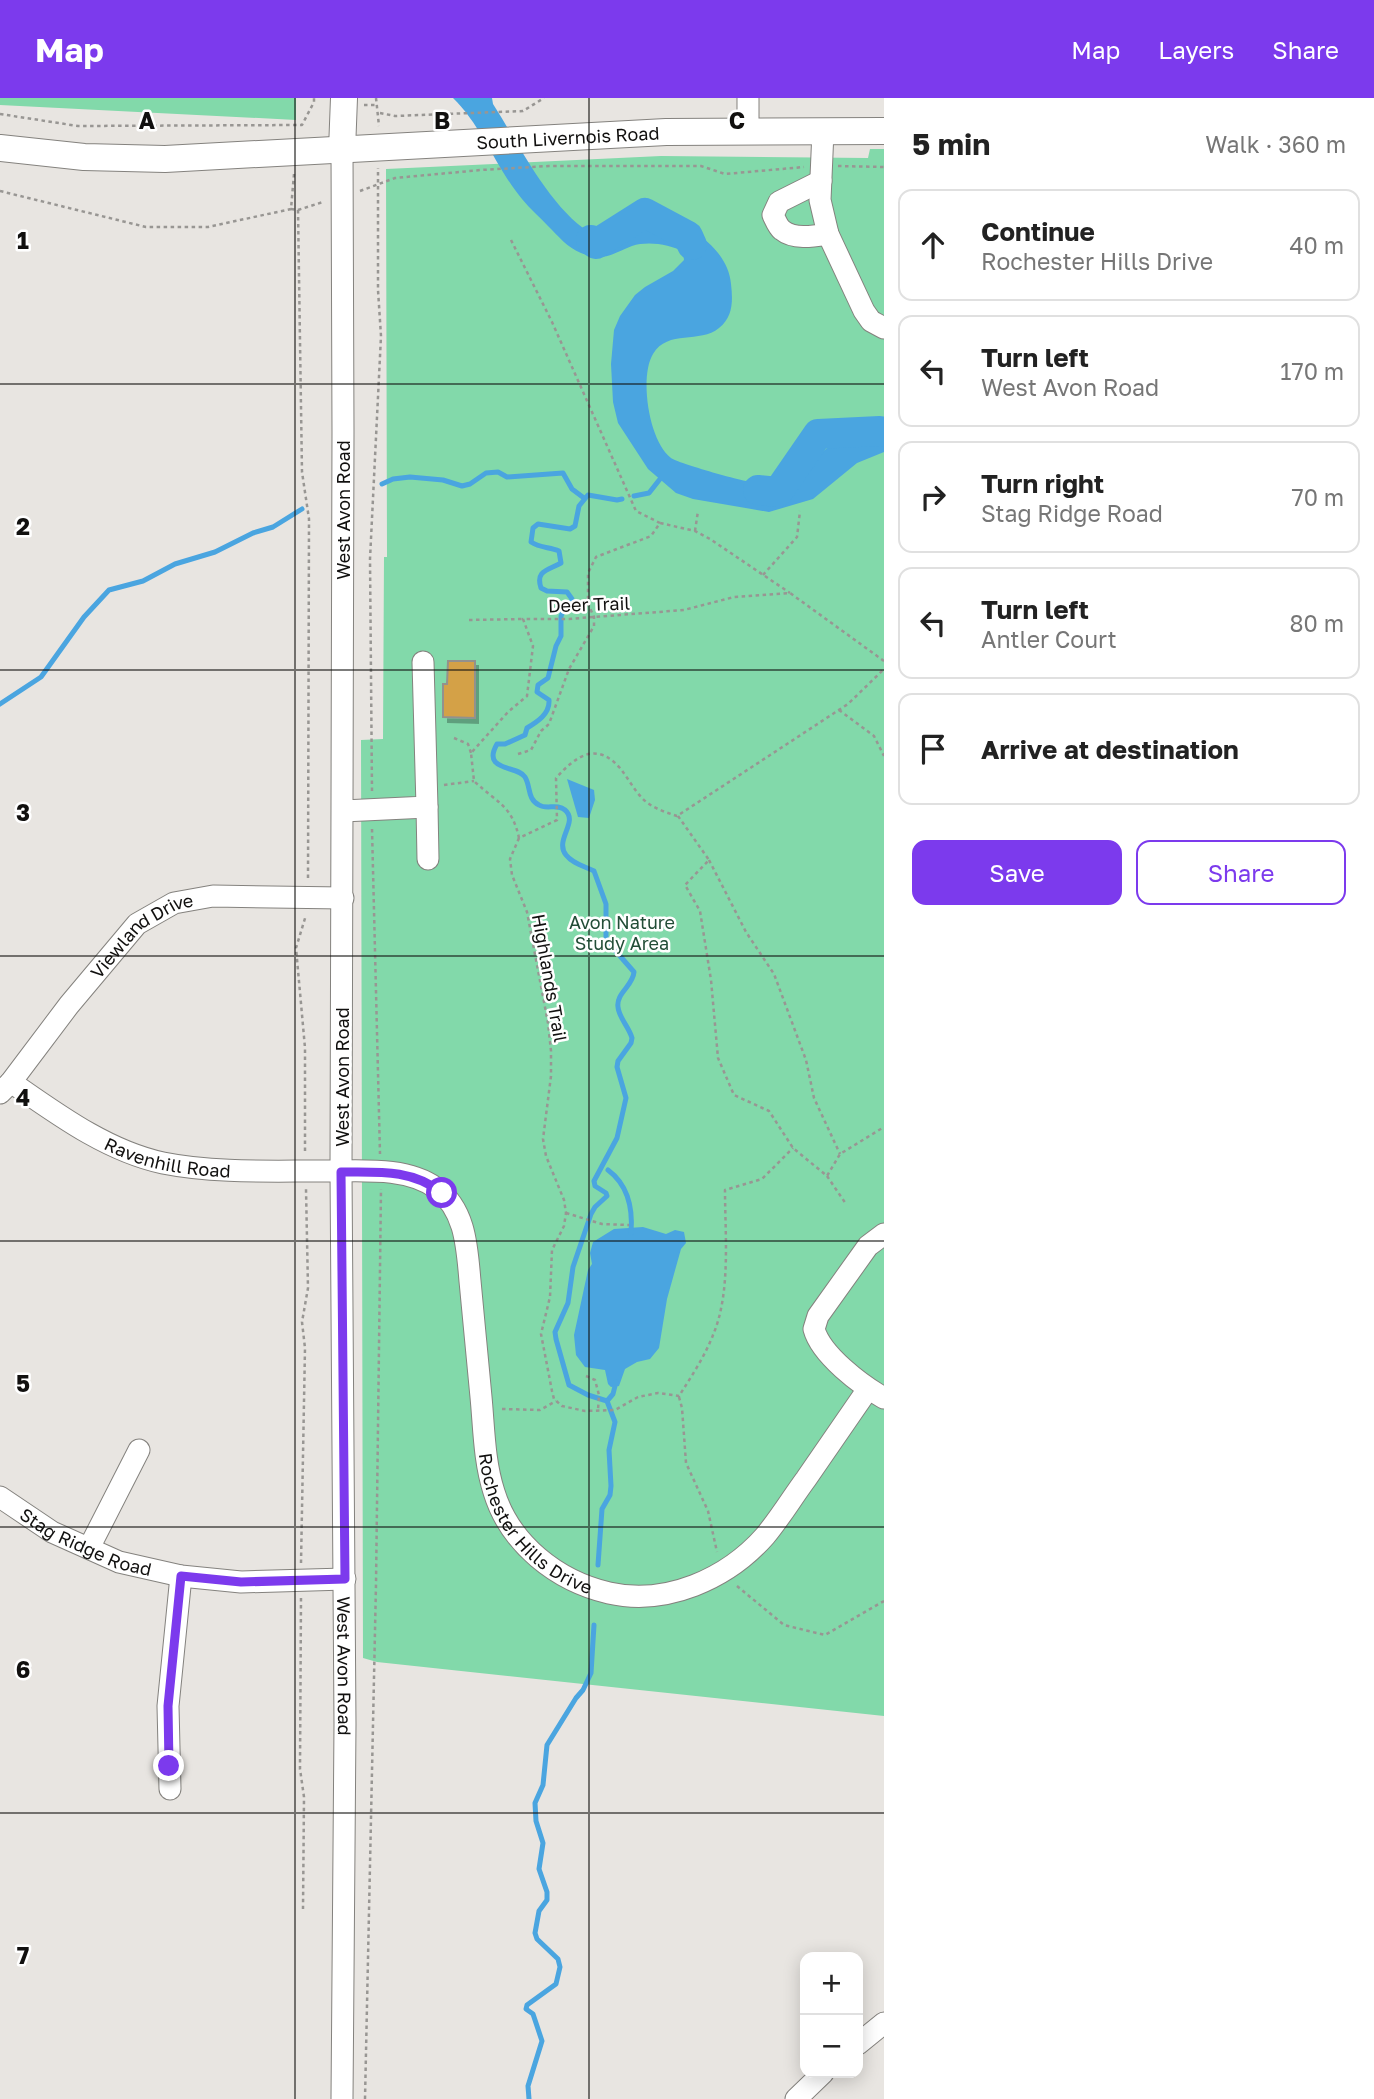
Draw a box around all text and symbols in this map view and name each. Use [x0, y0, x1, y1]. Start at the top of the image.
text: Map [35, 30, 104, 69]
text: Map [1071, 35, 1120, 64]
text: Layers [1158, 35, 1234, 64]
text: Share [1272, 35, 1339, 64]
text: A [139, 106, 156, 134]
text: B [434, 106, 450, 134]
text: C [729, 106, 745, 134]
street label: South Livernois Road [476, 121, 660, 153]
text: 5 min [912, 126, 990, 162]
text: Walk · 360 m [1205, 130, 1346, 158]
text: Continue [981, 216, 1095, 247]
text: 1 [17, 226, 29, 254]
icon: ahead [914, 226, 952, 264]
text: 40 m [1290, 231, 1344, 259]
text: Rochester Hills Drive [981, 247, 1213, 275]
text: Turn left [981, 342, 1089, 373]
icon: left [914, 352, 952, 390]
text: 170 m [1280, 357, 1344, 385]
text: West Avon Road [981, 373, 1159, 401]
street label: West Avon Road [332, 440, 354, 580]
text: Turn right [981, 468, 1104, 499]
icon: right [914, 478, 952, 516]
text: 70 m [1291, 483, 1344, 511]
text: Stag Ridge Road [981, 499, 1163, 527]
text: 2 [16, 512, 30, 540]
street label: Deer Trail [548, 592, 631, 616]
text: Turn left [981, 594, 1089, 625]
icon: left [914, 604, 952, 642]
text: 80 m [1290, 609, 1344, 637]
text: Antler Court [981, 625, 1117, 653]
icon: arrive [914, 730, 952, 768]
text: Arrive at destination [981, 734, 1239, 765]
text: 3 [16, 798, 30, 826]
button: Save [912, 840, 1122, 905]
button: Share [1136, 840, 1346, 905]
street label: Viewland Drive [85, 889, 195, 983]
park label: Avon Nature Study Area [569, 911, 675, 954]
street label: Highlands Trail [528, 912, 572, 1044]
street label: West Avon Road [331, 1007, 353, 1147]
text: 4 [16, 1083, 30, 1111]
street label: Ravenhill Road [101, 1132, 231, 1181]
route start [426, 1177, 457, 1208]
text: 5 [16, 1369, 30, 1397]
street label: Rochester Hills Drive [475, 1451, 595, 1598]
street label: Stag Ridge Road [16, 1503, 154, 1580]
street label: West Avon Road [333, 1596, 356, 1736]
text: 6 [16, 1655, 30, 1683]
route end [153, 1750, 184, 1781]
text: 7 [17, 1941, 29, 1969]
map controls [800, 1952, 863, 2078]
button: + [800, 1952, 863, 2015]
button: − [800, 2015, 863, 2078]

